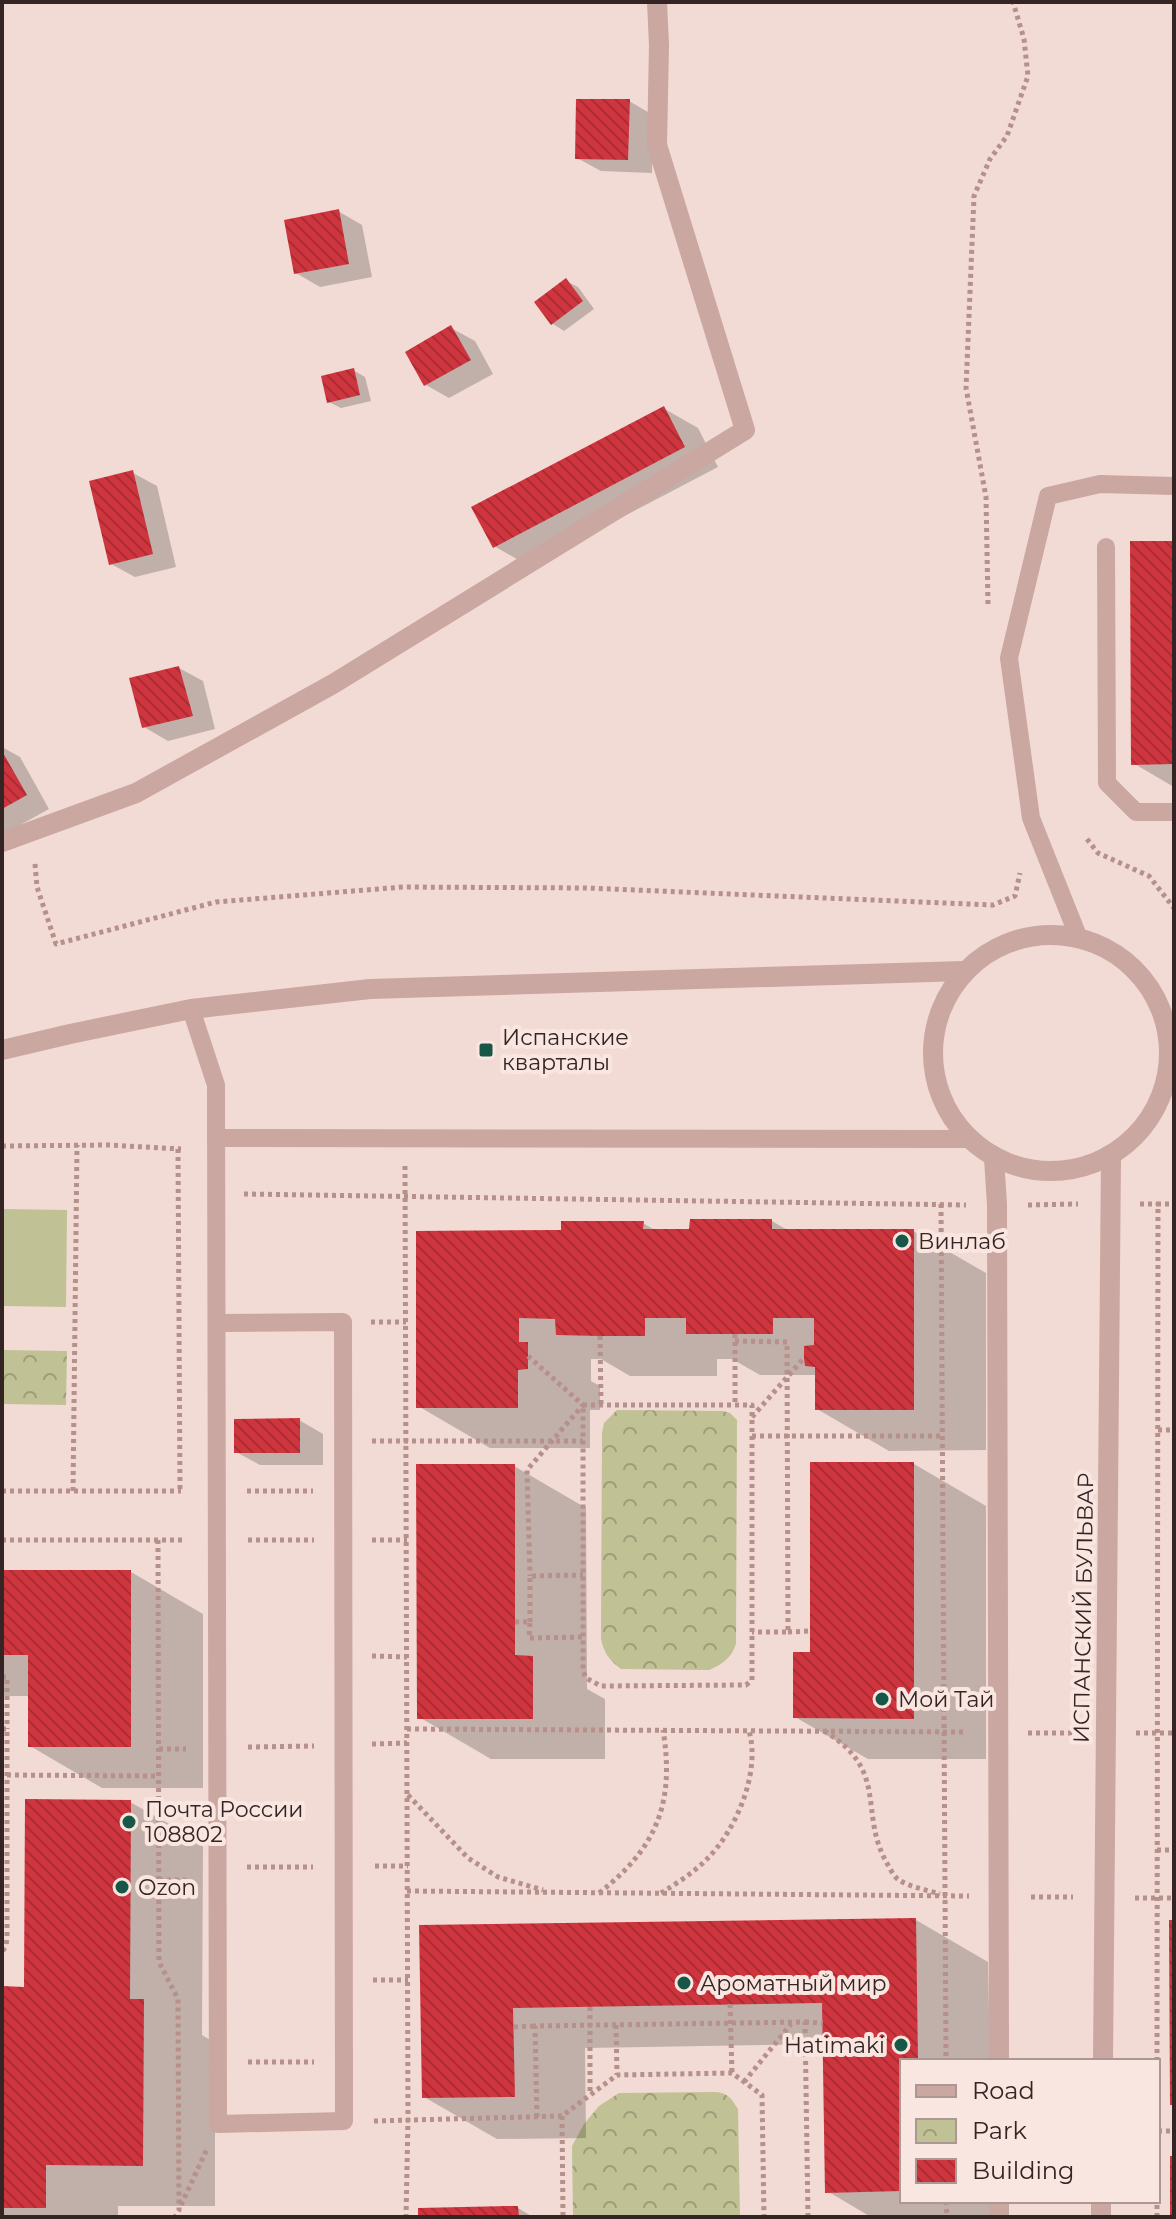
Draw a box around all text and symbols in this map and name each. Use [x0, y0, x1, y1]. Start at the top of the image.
place label: Испанские кварталы [502, 1024, 629, 1076]
marker: Испанские кварталы [477, 1041, 495, 1059]
place label: Винлаб [918, 1228, 1006, 1255]
marker: Винлаб [893, 1232, 911, 1250]
street label: ИСПАНСКИЙ БУЛЬВАР [1068, 1473, 1099, 1743]
place label: Мой Тай [898, 1686, 994, 1713]
marker: Мой Тай [873, 1690, 891, 1708]
place label: Почта России 108802 [145, 1796, 303, 1848]
marker: Почта России 108802 [120, 1813, 138, 1831]
place label: Ozon [138, 1874, 196, 1901]
marker: Ozon [113, 1878, 131, 1896]
place label: Ароматный мир [700, 1970, 887, 1997]
marker: Ароматный мир [675, 1974, 693, 1992]
place label: Hatimaki [784, 2032, 885, 2059]
marker: Hatimaki [892, 2036, 910, 2054]
legend [900, 2059, 1160, 2203]
text: Road [972, 2076, 1035, 2105]
text: Park [972, 2116, 1027, 2145]
text: Building [972, 2156, 1075, 2185]

